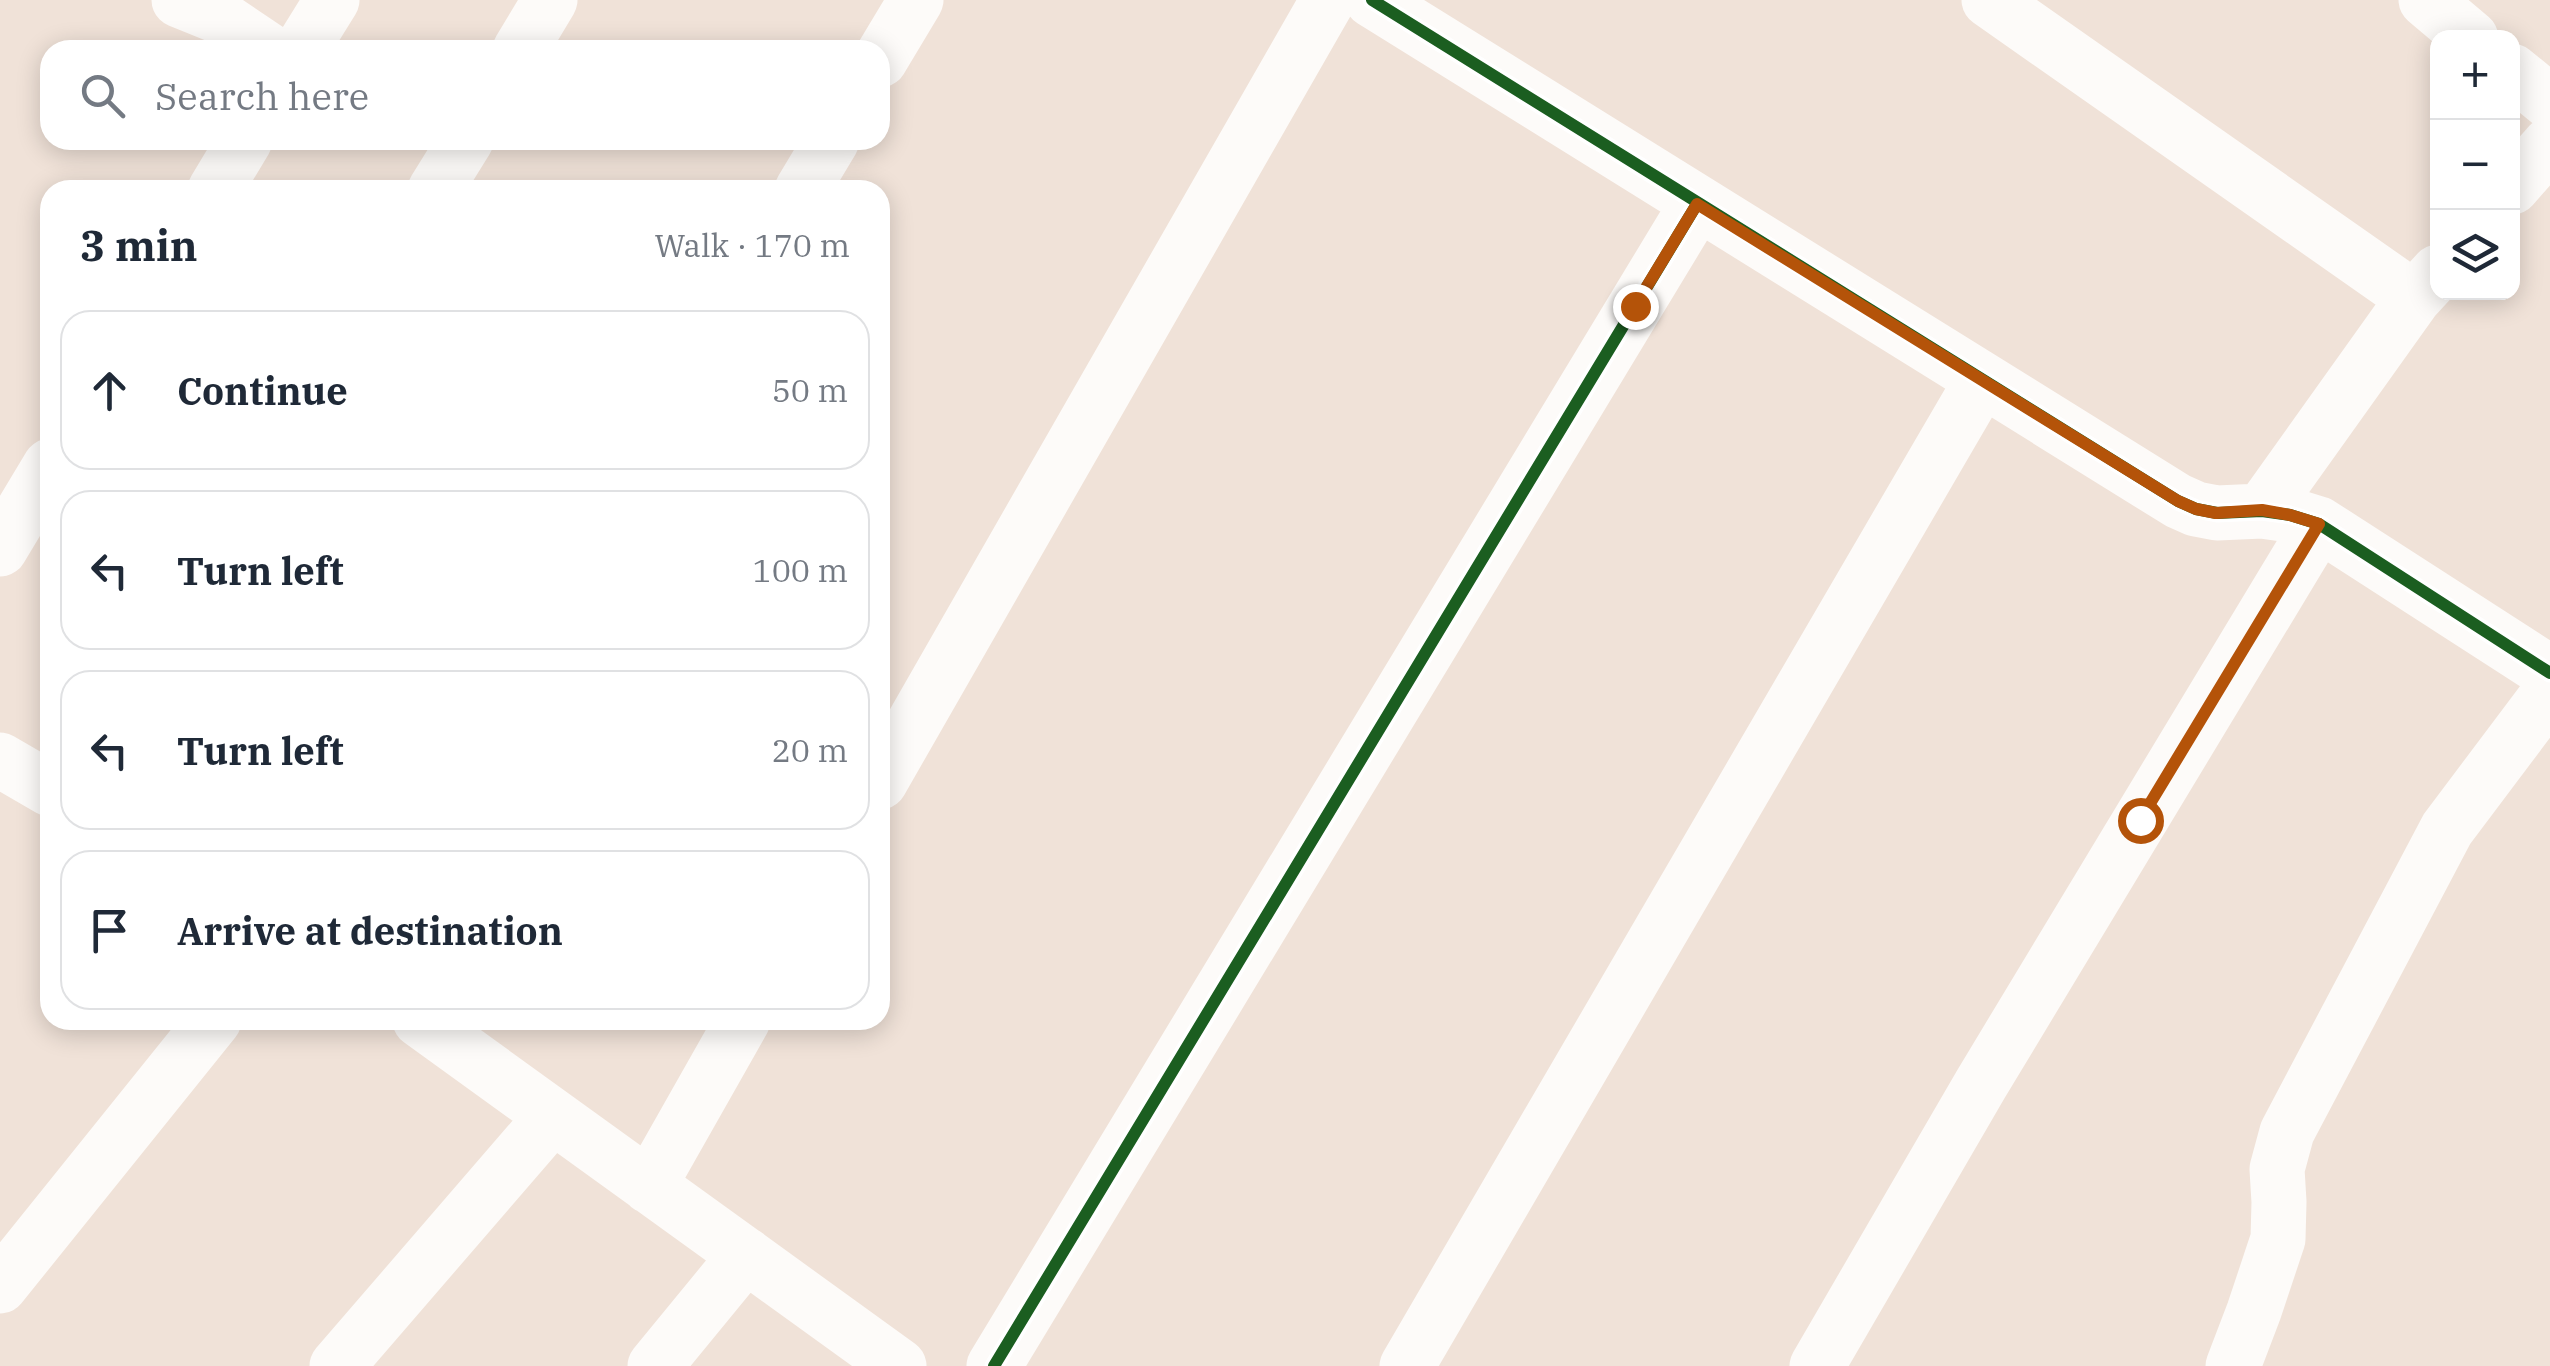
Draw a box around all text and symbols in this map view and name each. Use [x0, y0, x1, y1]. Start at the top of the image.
map controls [2430, 30, 2520, 300]
button: + [2430, 30, 2520, 120]
search box [40, 40, 890, 150]
icon: search [75, 68, 130, 123]
text: Search here [155, 71, 369, 120]
button: − [2430, 120, 2520, 210]
button: layers [2430, 210, 2520, 300]
text: 3 min [80, 218, 198, 273]
text: Walk · 170 m [654, 224, 850, 266]
route end [1613, 284, 1659, 330]
icon: ahead [82, 363, 137, 418]
text: Continue [177, 366, 348, 415]
text: 50 m [772, 369, 848, 411]
icon: left [82, 543, 137, 598]
text: Turn left [177, 546, 344, 595]
text: 100 m [752, 549, 848, 591]
icon: left [82, 723, 137, 778]
text: Turn left [177, 726, 344, 775]
text: 20 m [772, 729, 848, 771]
route start [2118, 798, 2164, 844]
icon: arrive [82, 903, 137, 958]
text: Arrive at destination [177, 906, 563, 955]

